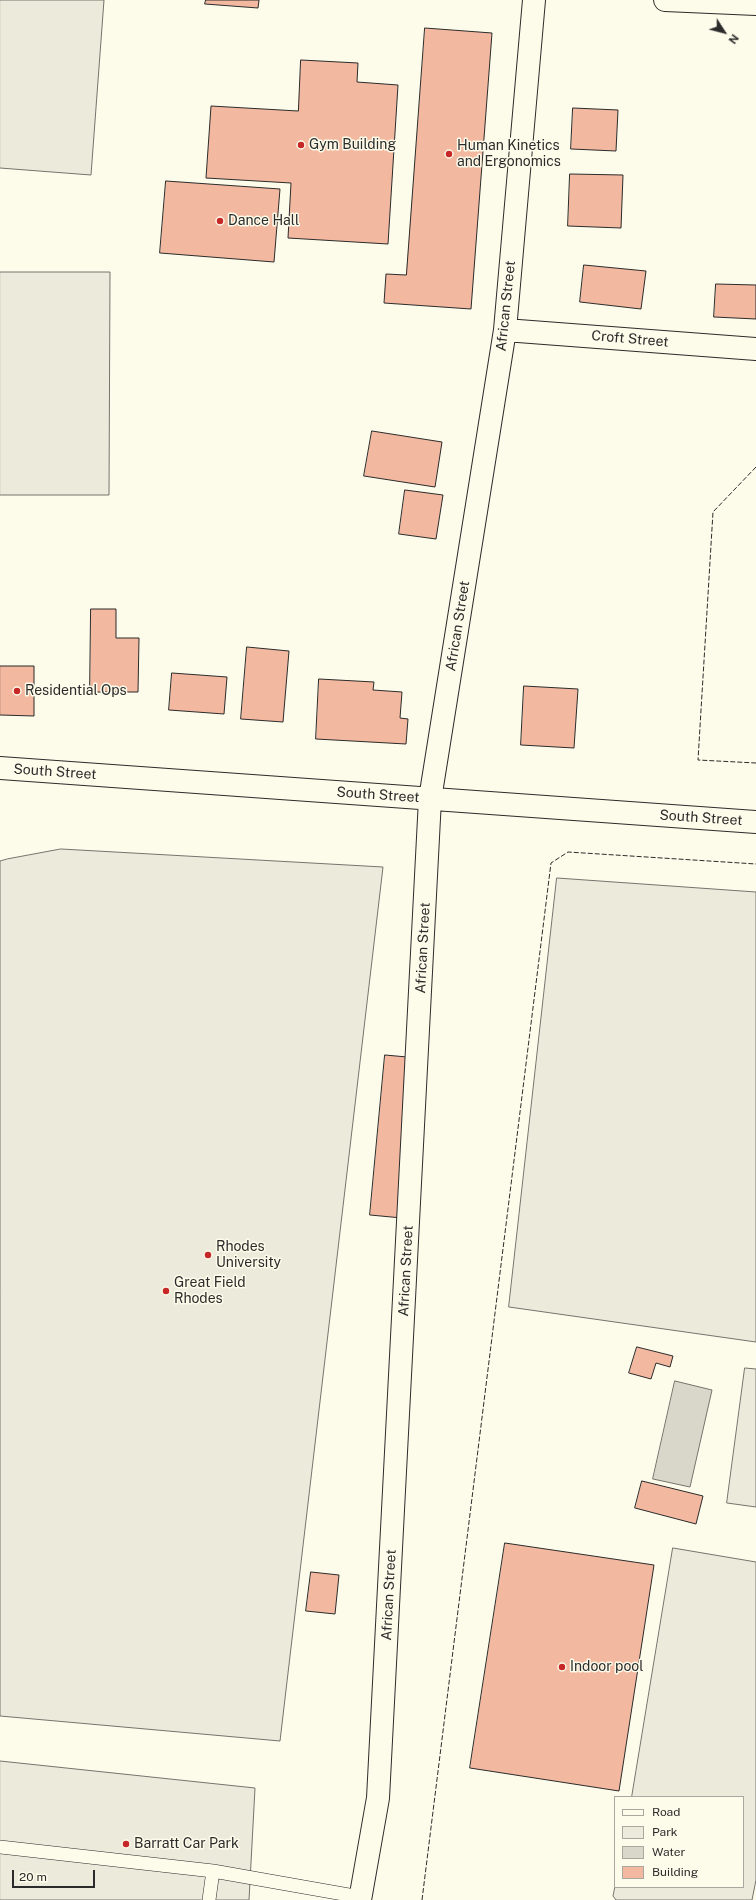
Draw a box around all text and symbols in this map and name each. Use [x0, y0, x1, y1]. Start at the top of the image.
north arrow [704, 12, 744, 52]
text: N [726, 32, 741, 46]
place label: Gym Building [309, 137, 396, 153]
place label: Human Kinetics and Ergonomics [457, 138, 561, 170]
marker: Gym Building [296, 140, 306, 150]
marker: Human Kinetics and Ergonomics [444, 149, 454, 159]
place label: Dance Hall [228, 213, 299, 229]
marker: Dance Hall [215, 216, 225, 226]
street label: African Street [493, 260, 519, 352]
street label: Croft Street [591, 327, 669, 351]
street label: African Street [443, 580, 473, 672]
place label: Residential Ops [25, 683, 127, 699]
marker: Residential Ops [12, 686, 22, 696]
street label: South Street [13, 761, 97, 783]
street label: South Street [336, 784, 420, 806]
street label: South Street [659, 807, 743, 829]
street label: African Street [412, 902, 434, 994]
street label: African Street [395, 1225, 417, 1317]
place label: Rhodes University [216, 1239, 281, 1272]
marker: Rhodes University [203, 1250, 213, 1260]
place label: Great Field Rhodes [174, 1275, 246, 1308]
marker: Great Field Rhodes [161, 1286, 171, 1296]
street label: African Street [378, 1549, 400, 1641]
place label: Indoor pool [570, 1659, 644, 1675]
marker: Indoor pool [557, 1662, 567, 1672]
legend [614, 1796, 744, 1888]
text: Road [652, 1805, 680, 1819]
text: Park [652, 1825, 678, 1839]
place label: Barratt Car Park [134, 1836, 239, 1852]
marker: Barratt Car Park [121, 1839, 131, 1849]
text: Water [652, 1845, 685, 1859]
scale bar [14, 1862, 97, 1888]
text: Building [652, 1865, 698, 1879]
text: 20 m [19, 1870, 47, 1884]

